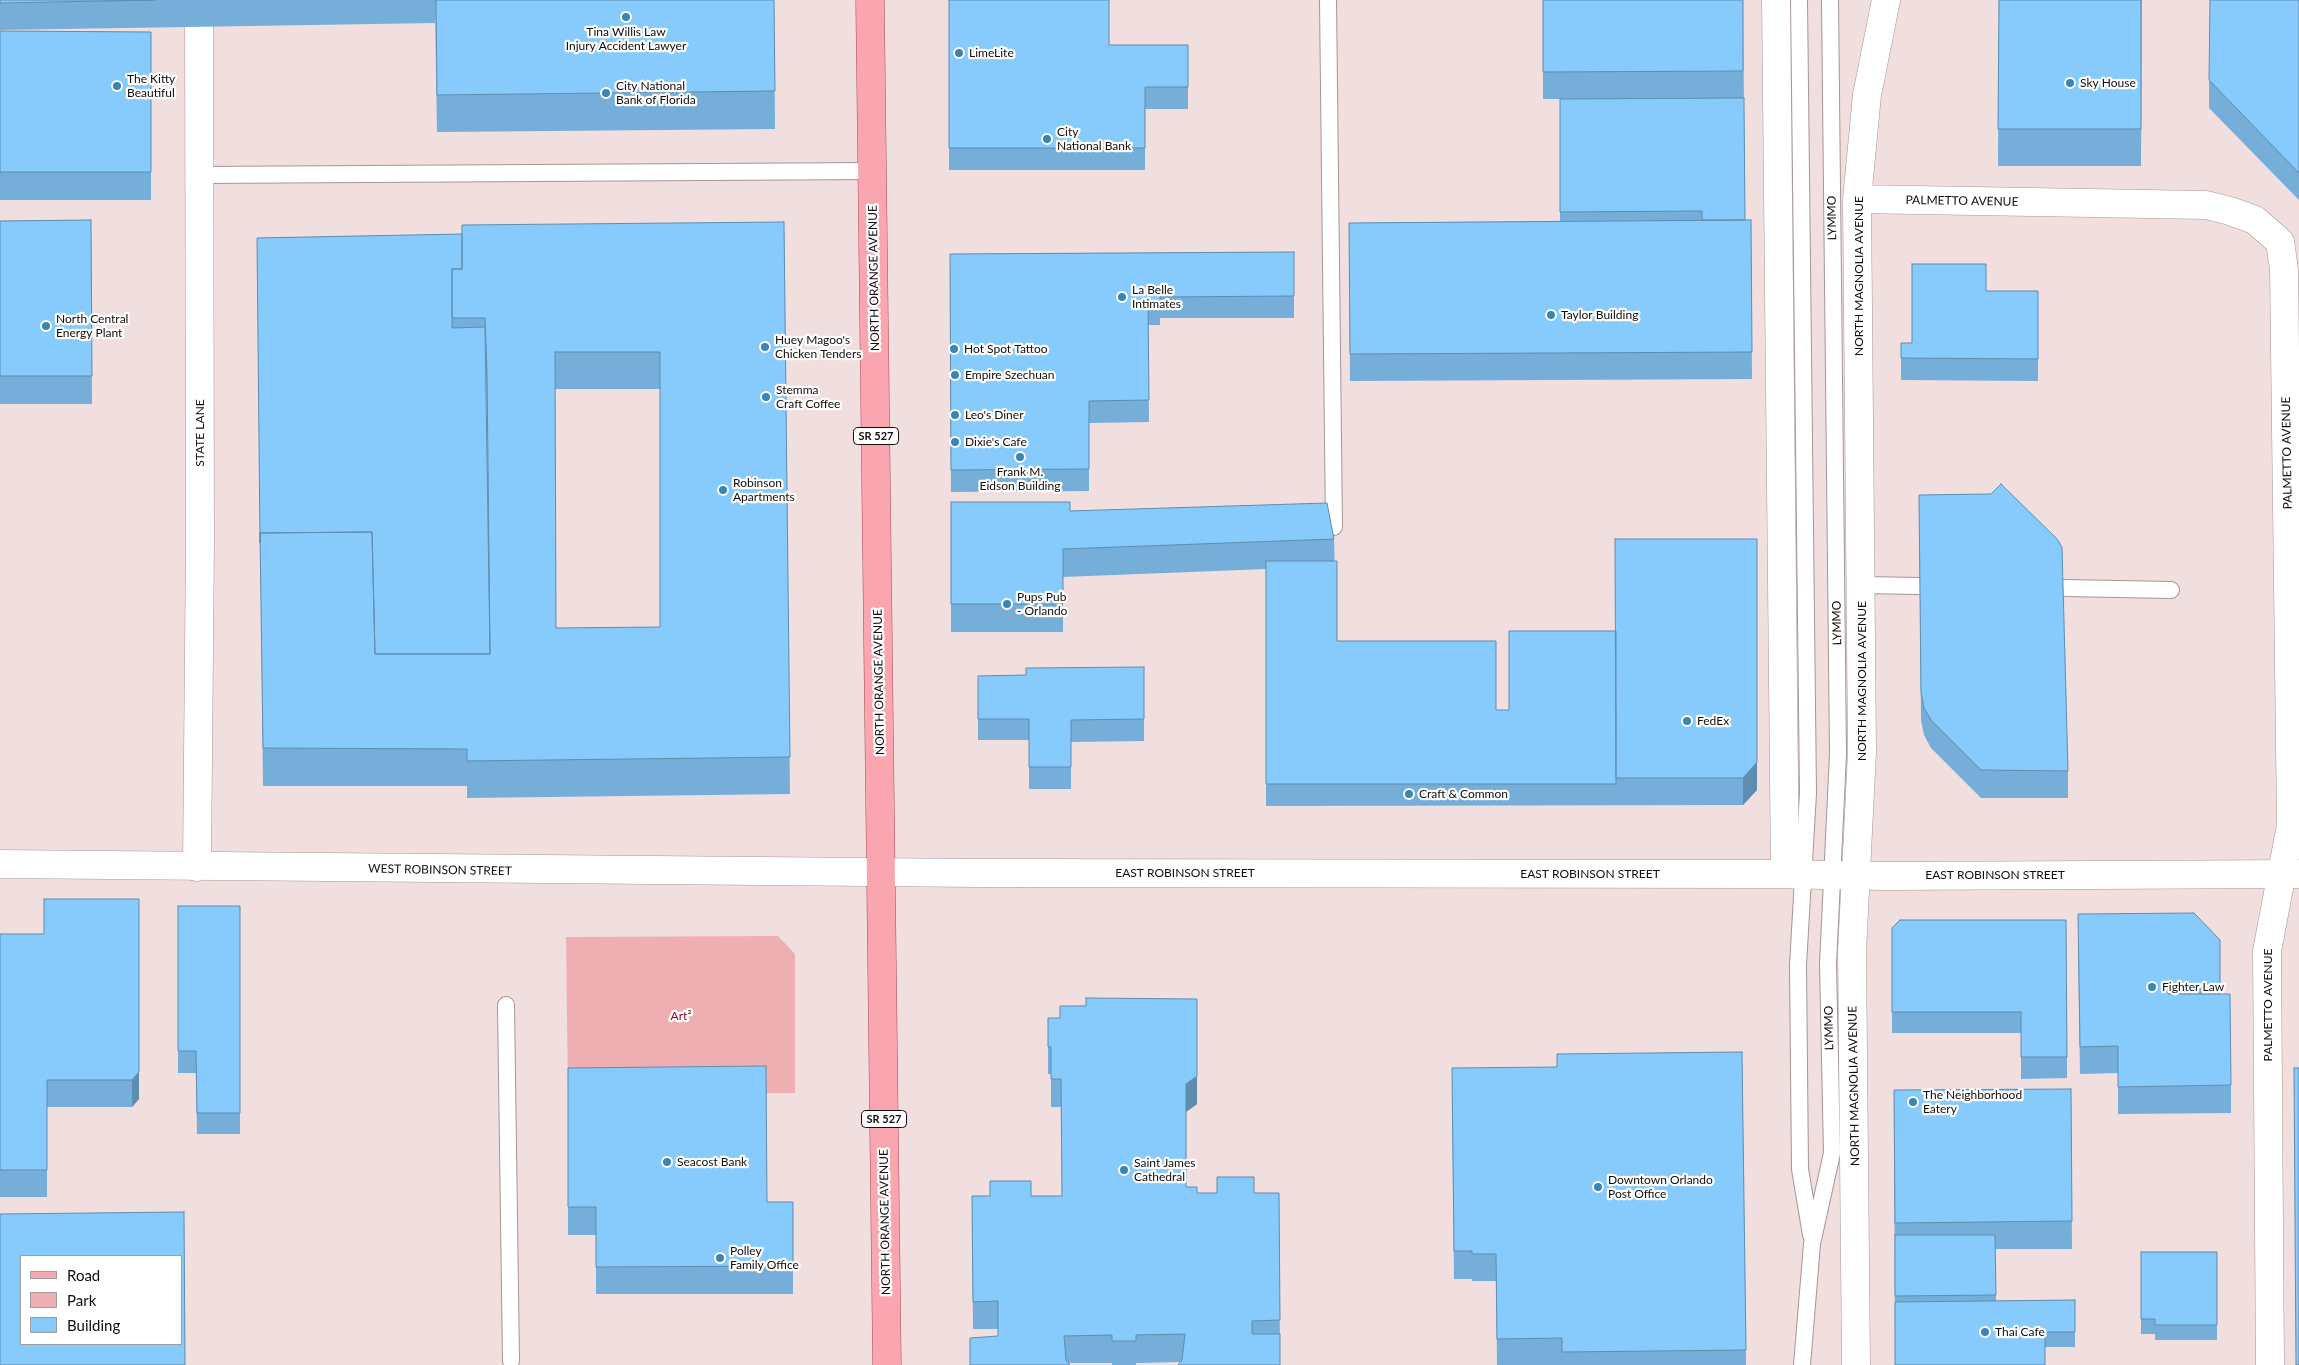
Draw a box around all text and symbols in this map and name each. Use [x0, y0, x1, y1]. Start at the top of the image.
marker: Tina Willis Law Injury Accident Lawyer [620, 11, 632, 23]
place label: Tina Willis Law Injury Accident Lawyer [566, 25, 686, 53]
place label: LimeLite [969, 46, 1014, 60]
marker: LimeLite [953, 47, 965, 59]
place label: The Kitty Beautiful [127, 72, 175, 100]
place label: Sky House [2080, 76, 2136, 90]
marker: Sky House [2064, 77, 2076, 89]
place label: City National Bank of Florida [616, 79, 696, 107]
marker: The Kitty Beautiful [111, 80, 123, 92]
marker: City National Bank of Florida [600, 87, 612, 99]
place label: City National Bank [1057, 125, 1131, 153]
marker: City National Bank [1041, 133, 1053, 145]
street label: PALMETTO AVENUE [1905, 193, 2019, 209]
street label: LYMMO [1824, 196, 1840, 240]
street label: NORTH MAGNOLIA AVENUE [1852, 196, 1866, 356]
street label: NORTH ORANGE AVENUE [866, 205, 882, 351]
place label: La Belle Intimates [1132, 283, 1181, 311]
marker: La Belle Intimates [1116, 291, 1128, 303]
place label: Taylor Building [1561, 308, 1638, 322]
marker: Taylor Building [1545, 309, 1557, 321]
place label: North Central Energy Plant [56, 312, 128, 340]
marker: North Central Energy Plant [40, 320, 52, 332]
place label: Huey Magoo's Chicken Tenders [775, 333, 861, 361]
marker: Huey Magoo's Chicken Tenders [759, 341, 771, 353]
place label: Hot Spot Tattoo [964, 342, 1048, 356]
marker: Hot Spot Tattoo [948, 343, 960, 355]
place label: Empire Szechuan [965, 368, 1054, 382]
marker: Empire Szechuan [949, 369, 961, 381]
place label: Stemma Craft Coffee [776, 383, 840, 411]
marker: Stemma Craft Coffee [760, 391, 772, 403]
street label: PALMETTO AVENUE [2279, 396, 2295, 510]
street label: STATE LANE [193, 399, 207, 467]
place label: Leo's Diner [965, 408, 1024, 422]
marker: Leo's Diner [949, 409, 961, 421]
road number: SR 527 [854, 428, 898, 444]
place label: Dixie's Cafe [965, 435, 1027, 449]
marker: Dixie's Cafe [949, 436, 961, 448]
marker: Frank M. Eidson Building [1014, 451, 1026, 463]
place label: Frank M. Eidson Building [980, 465, 1060, 493]
place label: Robinson Apartments [733, 476, 795, 504]
marker: Robinson Apartments [717, 484, 729, 496]
place label: Pups Pub - Orlando [1017, 590, 1067, 618]
marker: Pups Pub - Orlando [1001, 598, 1013, 610]
street label: LYMMO [1829, 601, 1845, 645]
street label: NORTH MAGNOLIA AVENUE [1855, 601, 1869, 761]
street label: NORTH ORANGE AVENUE [871, 609, 887, 755]
place label: FedEx [1697, 714, 1729, 728]
marker: FedEx [1681, 715, 1693, 727]
place label: Craft & Common [1419, 787, 1508, 801]
marker: Craft & Common [1403, 788, 1415, 800]
street label: WEST ROBINSON STREET [368, 862, 512, 878]
street label: EAST ROBINSON STREET [1115, 866, 1255, 880]
street label: EAST ROBINSON STREET [1520, 867, 1660, 881]
street label: EAST ROBINSON STREET [1925, 868, 2065, 882]
street label: PALMETTO AVENUE [2261, 949, 2275, 1061]
place label: Fighter Law [2162, 980, 2224, 994]
marker: Fighter Law [2146, 981, 2158, 993]
street label: LYMMO [1821, 1006, 1837, 1050]
street label: NORTH MAGNOLIA AVENUE [1845, 1006, 1863, 1166]
park label: Art² [671, 1009, 691, 1023]
place label: The Neighborhood Eatery [1923, 1088, 2022, 1116]
marker: The Neighborhood Eatery [1907, 1096, 1919, 1108]
road number: SR 527 [862, 1110, 906, 1128]
street label: NORTH ORANGE AVENUE [877, 1149, 893, 1295]
place label: Seacost Bank [677, 1155, 747, 1169]
marker: Seacost Bank [661, 1156, 673, 1168]
place label: Saint James Cathedral [1134, 1156, 1195, 1184]
marker: Saint James Cathedral [1118, 1164, 1130, 1176]
place label: Downtown Orlando Post Office [1608, 1173, 1713, 1201]
marker: Downtown Orlando Post Office [1592, 1181, 1604, 1193]
place label: Polley Family Office [730, 1244, 799, 1272]
marker: Polley Family Office [714, 1252, 726, 1264]
legend [20, 1255, 182, 1345]
text: Road [67, 1266, 100, 1284]
text: Park [67, 1291, 96, 1309]
text: Building [67, 1316, 120, 1334]
place label: Thai Cafe [1995, 1325, 2045, 1339]
marker: Thai Cafe [1979, 1326, 1991, 1338]

